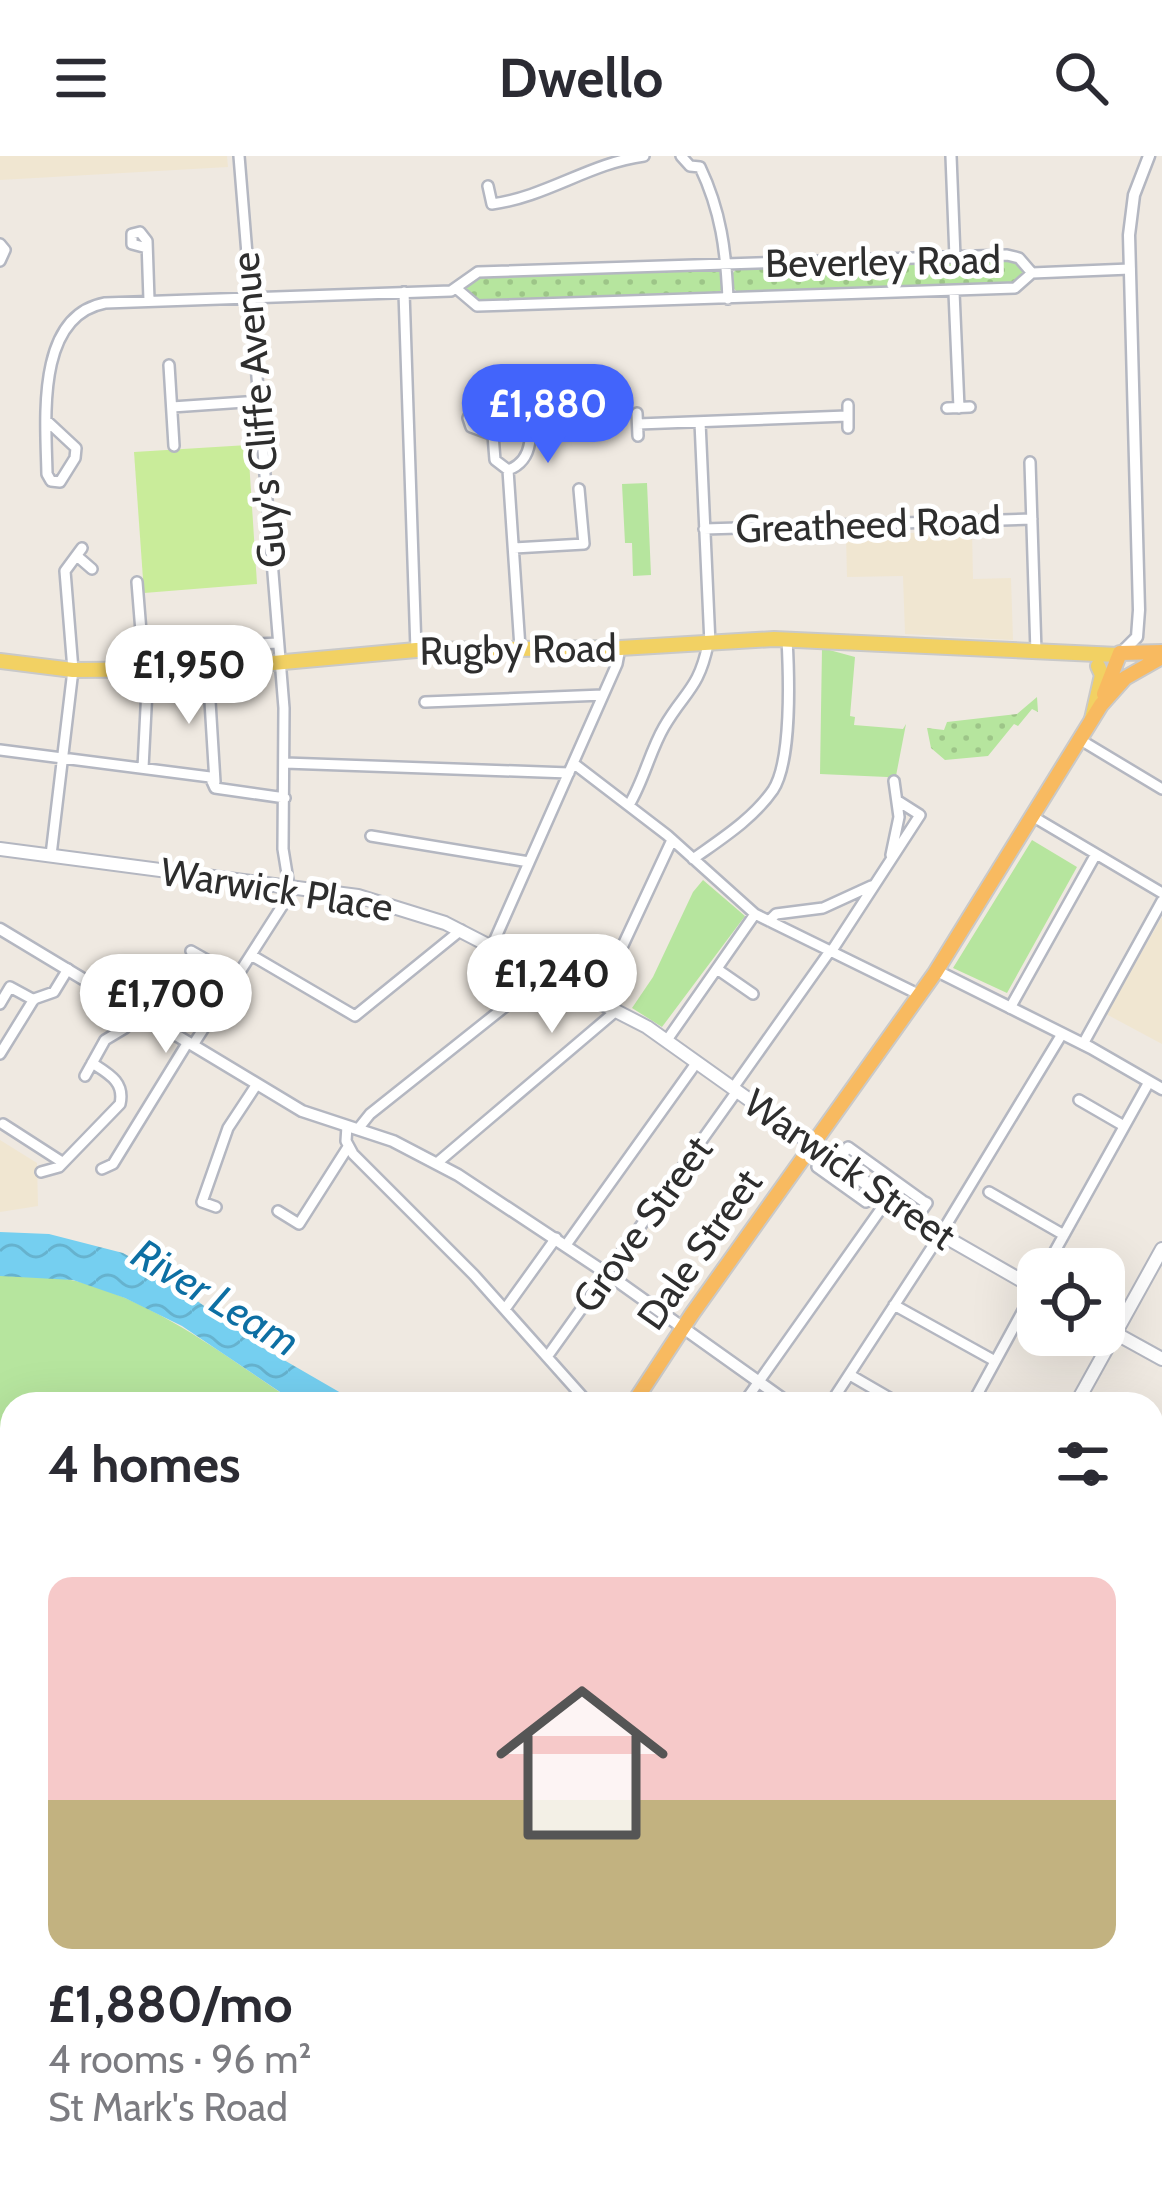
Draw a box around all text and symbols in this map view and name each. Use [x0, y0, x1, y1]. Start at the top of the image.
icon: menu [48, 45, 114, 111]
text: Dwello [499, 45, 663, 111]
icon: search [1048, 45, 1114, 111]
street label: Beverley Road [765, 235, 1001, 287]
street label: Guy's Cliffe Avenue [220, 250, 296, 570]
pin: £1,880 [450, 364, 646, 466]
text: £1,880 [489, 379, 607, 427]
street label: Greatheed Road [735, 495, 1001, 553]
street label: Rugby Road [419, 623, 617, 675]
pin: £1,950 [91, 625, 287, 727]
text: £1,950 [132, 640, 246, 688]
street label: Warwick Place [158, 847, 396, 931]
pin: £1,240 [454, 934, 650, 1036]
text: £1,240 [494, 949, 610, 997]
pin: £1,700 [68, 954, 264, 1056]
text: £1,700 [107, 969, 225, 1017]
street label: Warwick Street [735, 1078, 965, 1260]
street label: Grove Street [562, 1126, 722, 1322]
street label: Dale Street [626, 1160, 772, 1338]
water label: River Leam [123, 1227, 309, 1367]
map controls [1017, 1248, 1125, 1356]
button: locate [1017, 1248, 1125, 1356]
icon: filters [1050, 1431, 1116, 1497]
text: 4 homes [48, 1433, 240, 1495]
icon: home [474, 1655, 690, 1871]
text: £1,880/mo [48, 1973, 293, 2035]
text: 4 rooms · 96 m² [48, 2035, 311, 2083]
text: St Mark's Road [48, 2083, 288, 2131]

